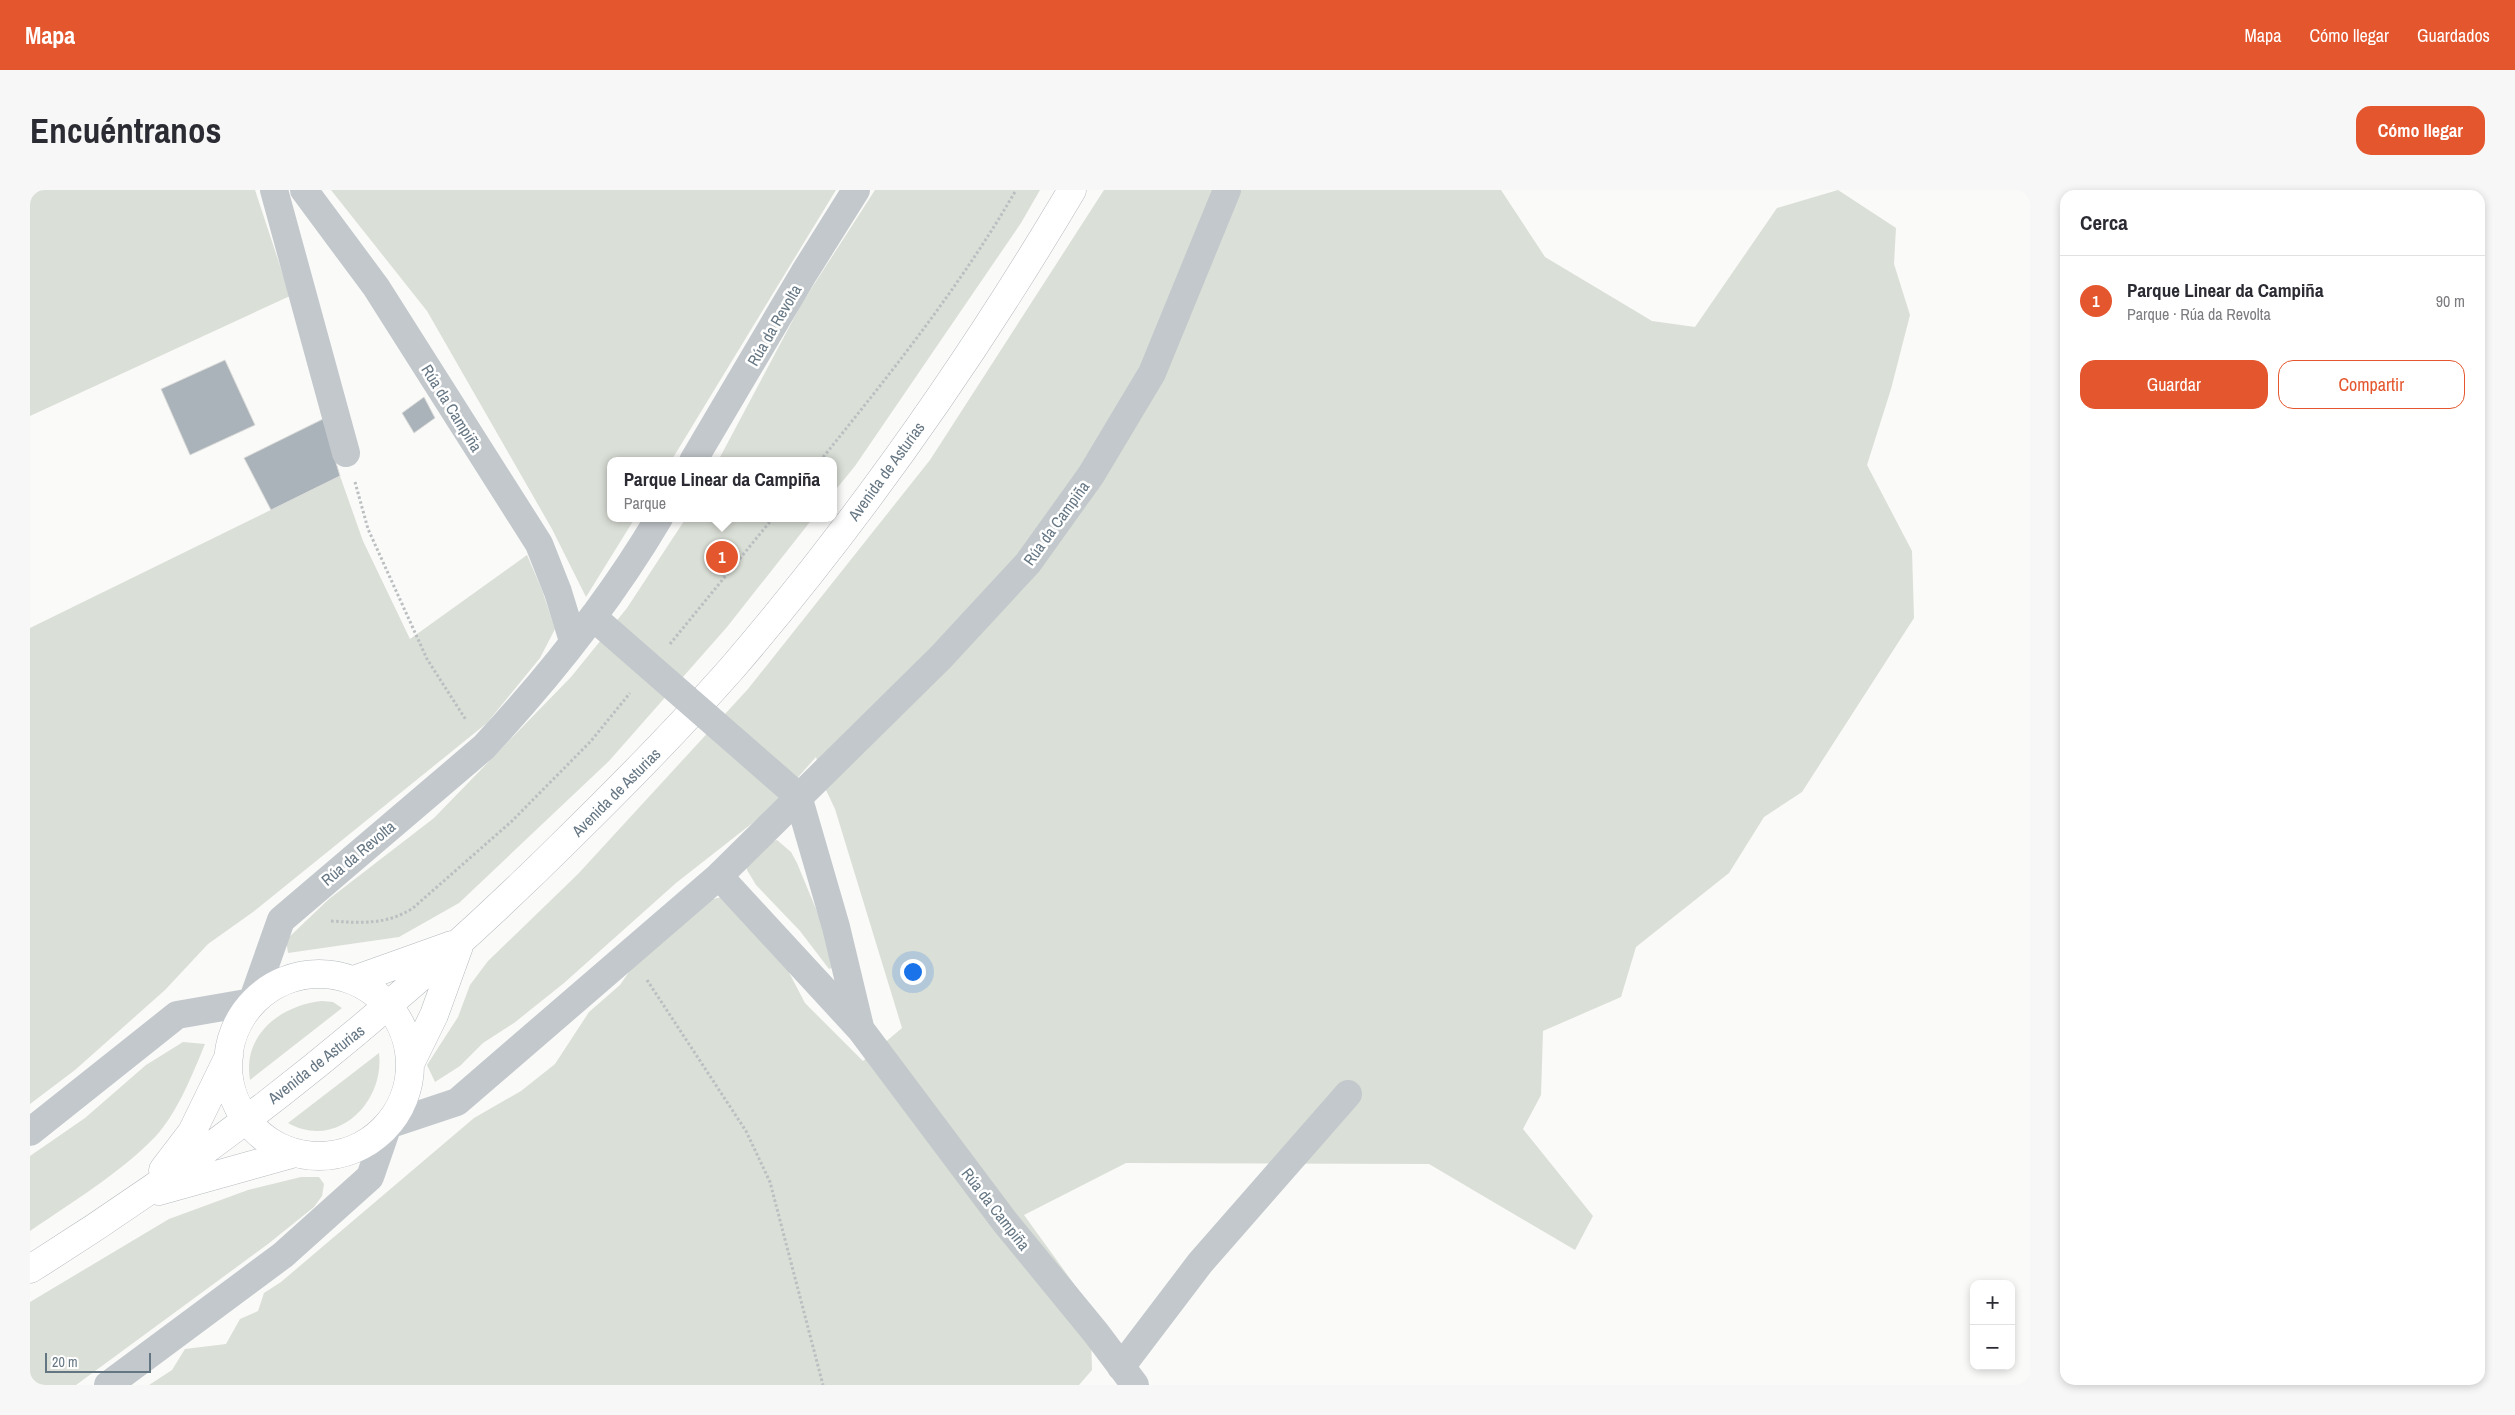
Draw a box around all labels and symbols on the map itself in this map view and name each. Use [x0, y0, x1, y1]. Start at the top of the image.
street label: Rúa da Revolta [742, 280, 806, 370]
street label: Rúa da Campiña [416, 360, 488, 456]
street label: Avenida de Asturias [842, 417, 929, 526]
street label: Rúa da Campiña [1018, 476, 1094, 570]
pin: 1 [706, 538, 738, 576]
street label: Avenida de Asturias [566, 743, 665, 842]
street label: Rúa da Revolta [316, 815, 400, 890]
your location [900, 959, 926, 985]
street label: Avenida de Asturias [262, 1019, 369, 1109]
street label: Rúa da Campiña [957, 1163, 1036, 1255]
scale bar [45, 1350, 151, 1373]

